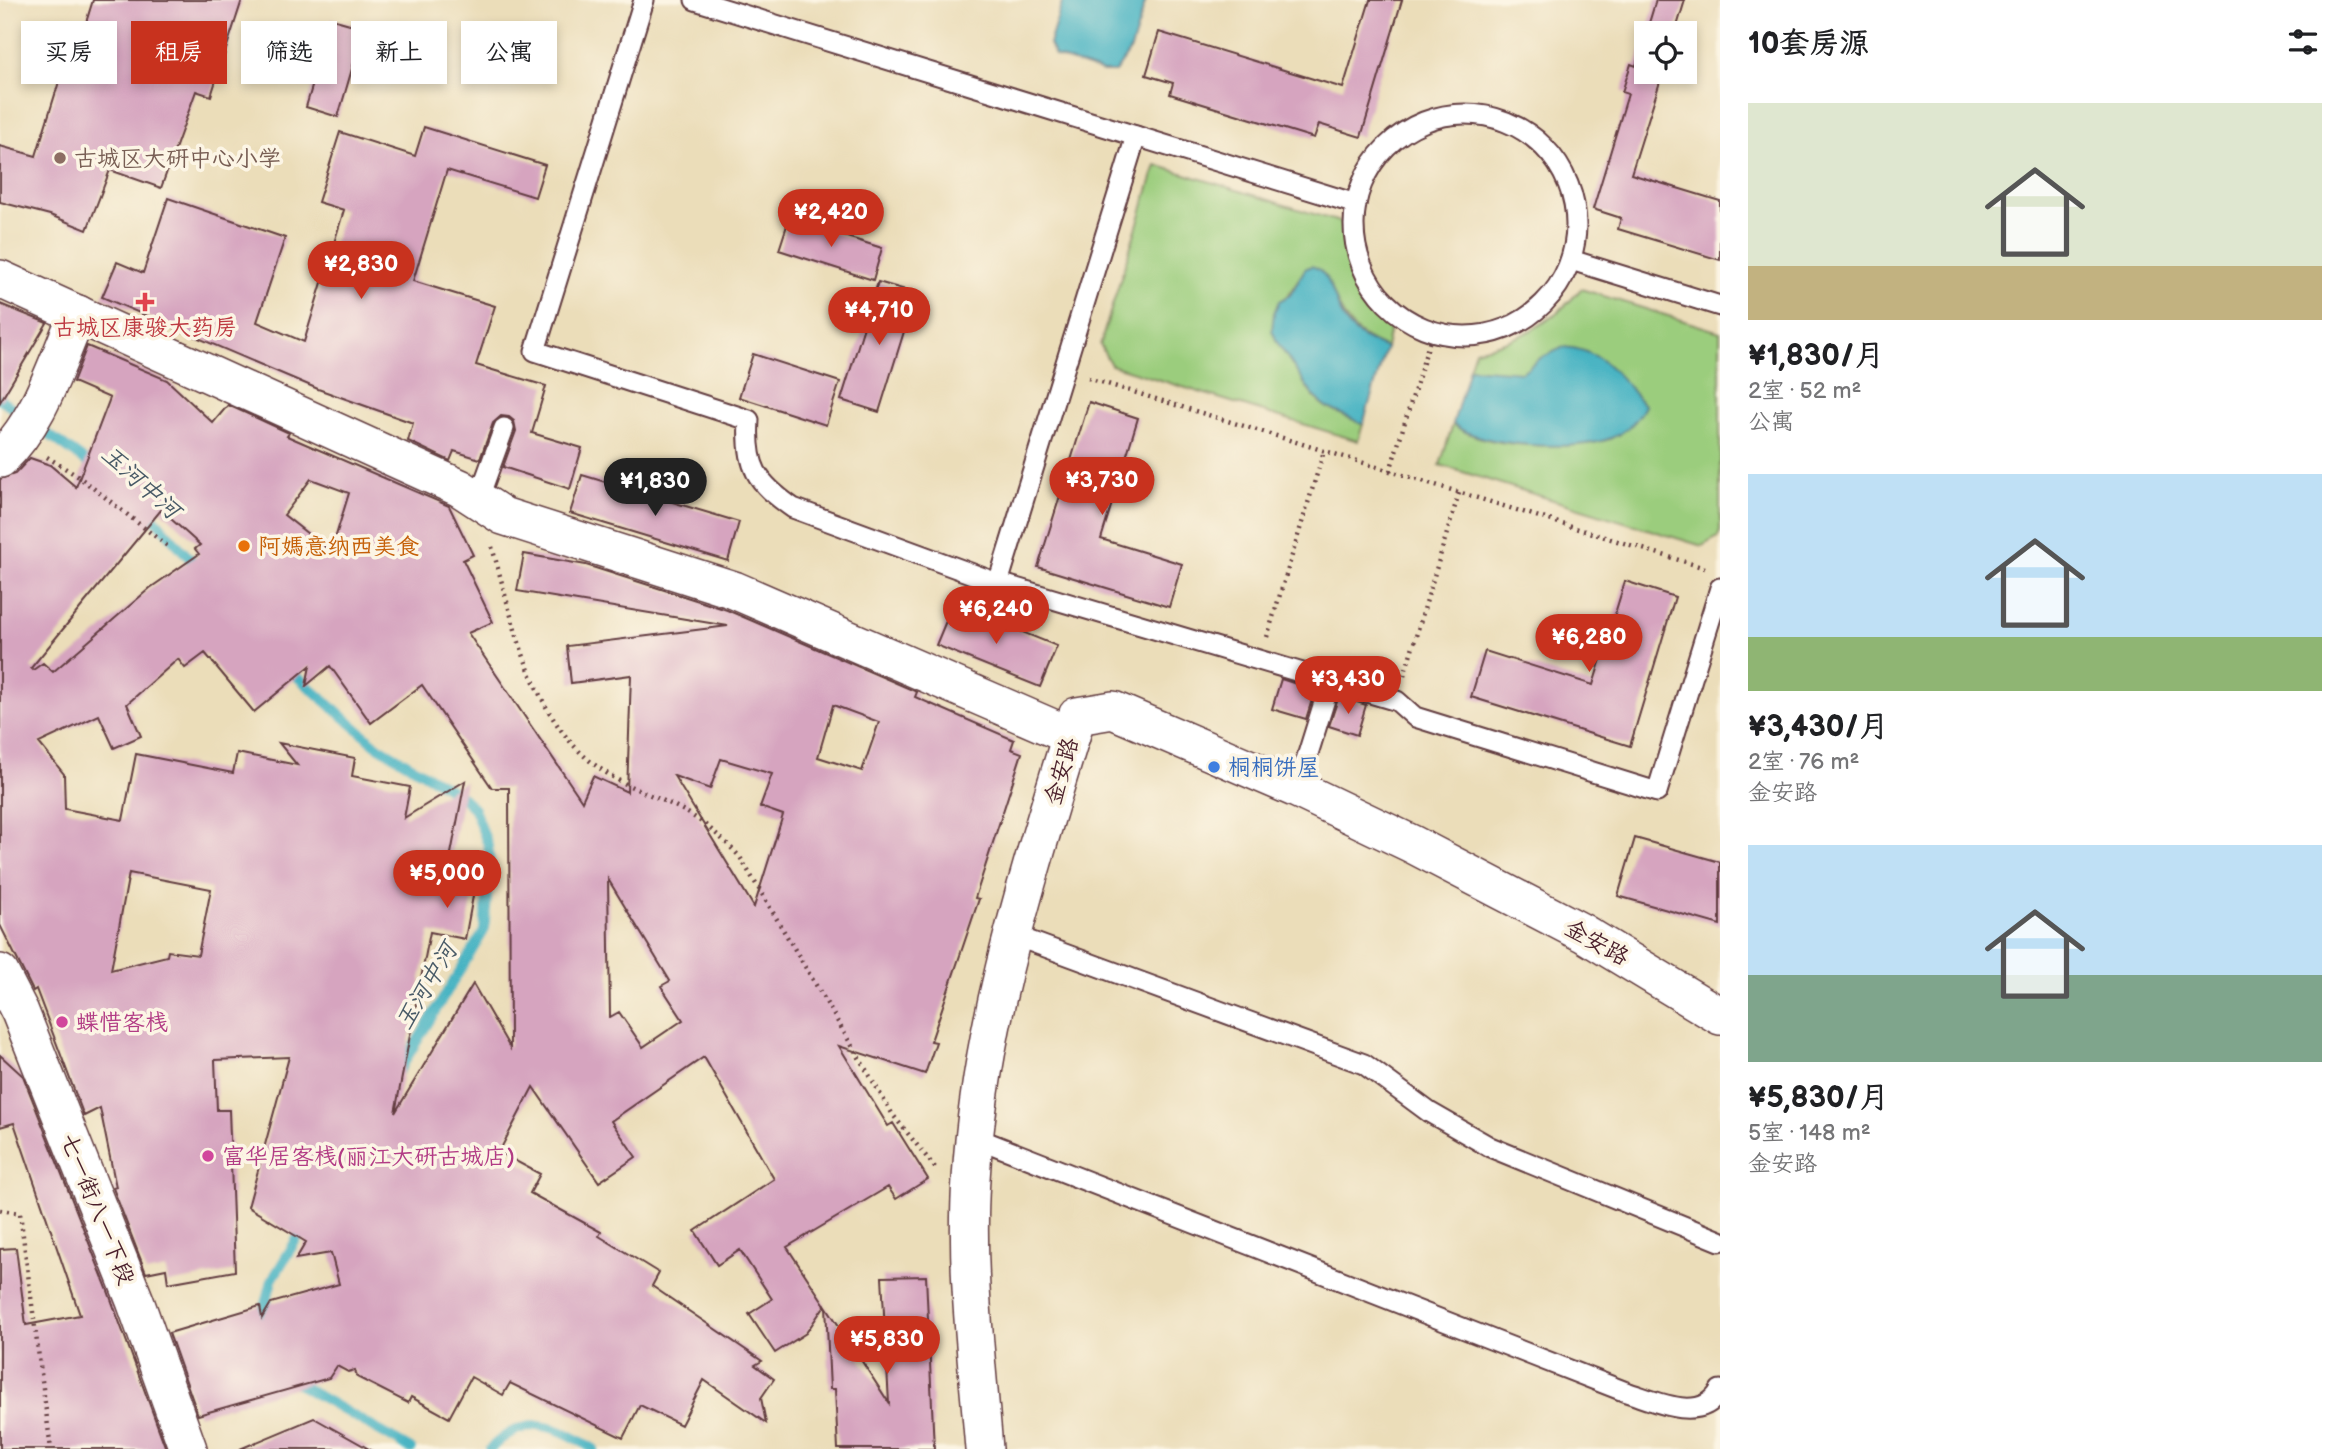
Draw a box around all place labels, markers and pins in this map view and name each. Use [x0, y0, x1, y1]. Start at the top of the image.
place label: 古城区大研中心小学 [74, 145, 281, 173]
marker: 古城区大研中心小学 [52, 150, 68, 166]
pin: ¥2,420 [774, 190, 888, 249]
pin: ¥2,830 [304, 242, 418, 301]
pin: ¥4,710 [822, 288, 936, 347]
marker: 古城区康骏大药房 [137, 294, 153, 310]
place label: 古城区康骏大药房 [53, 314, 237, 342]
pin: ¥1,830 [598, 458, 712, 518]
pin: ¥3,730 [1045, 458, 1159, 517]
place label: 阿媽意纳西美食 [258, 533, 419, 561]
marker: 阿媽意纳西美食 [236, 538, 252, 554]
pin: ¥6,240 [939, 586, 1053, 646]
pin: ¥6,280 [1532, 614, 1646, 674]
pin: ¥3,430 [1291, 656, 1405, 716]
place label: 桐桐饼屋 [1228, 754, 1320, 782]
marker: 桐桐饼屋 [1206, 759, 1222, 775]
pin: ¥5,000 [390, 850, 504, 910]
place label: 蝶惜客栈 [76, 1009, 168, 1037]
marker: 蝶惜客栈 [54, 1014, 70, 1030]
place label: 富华居客栈(丽江大研古城店) [222, 1143, 515, 1171]
marker: 富华居客栈(丽江大研古城店) [200, 1148, 216, 1164]
pin: ¥5,830 [830, 1316, 944, 1376]

